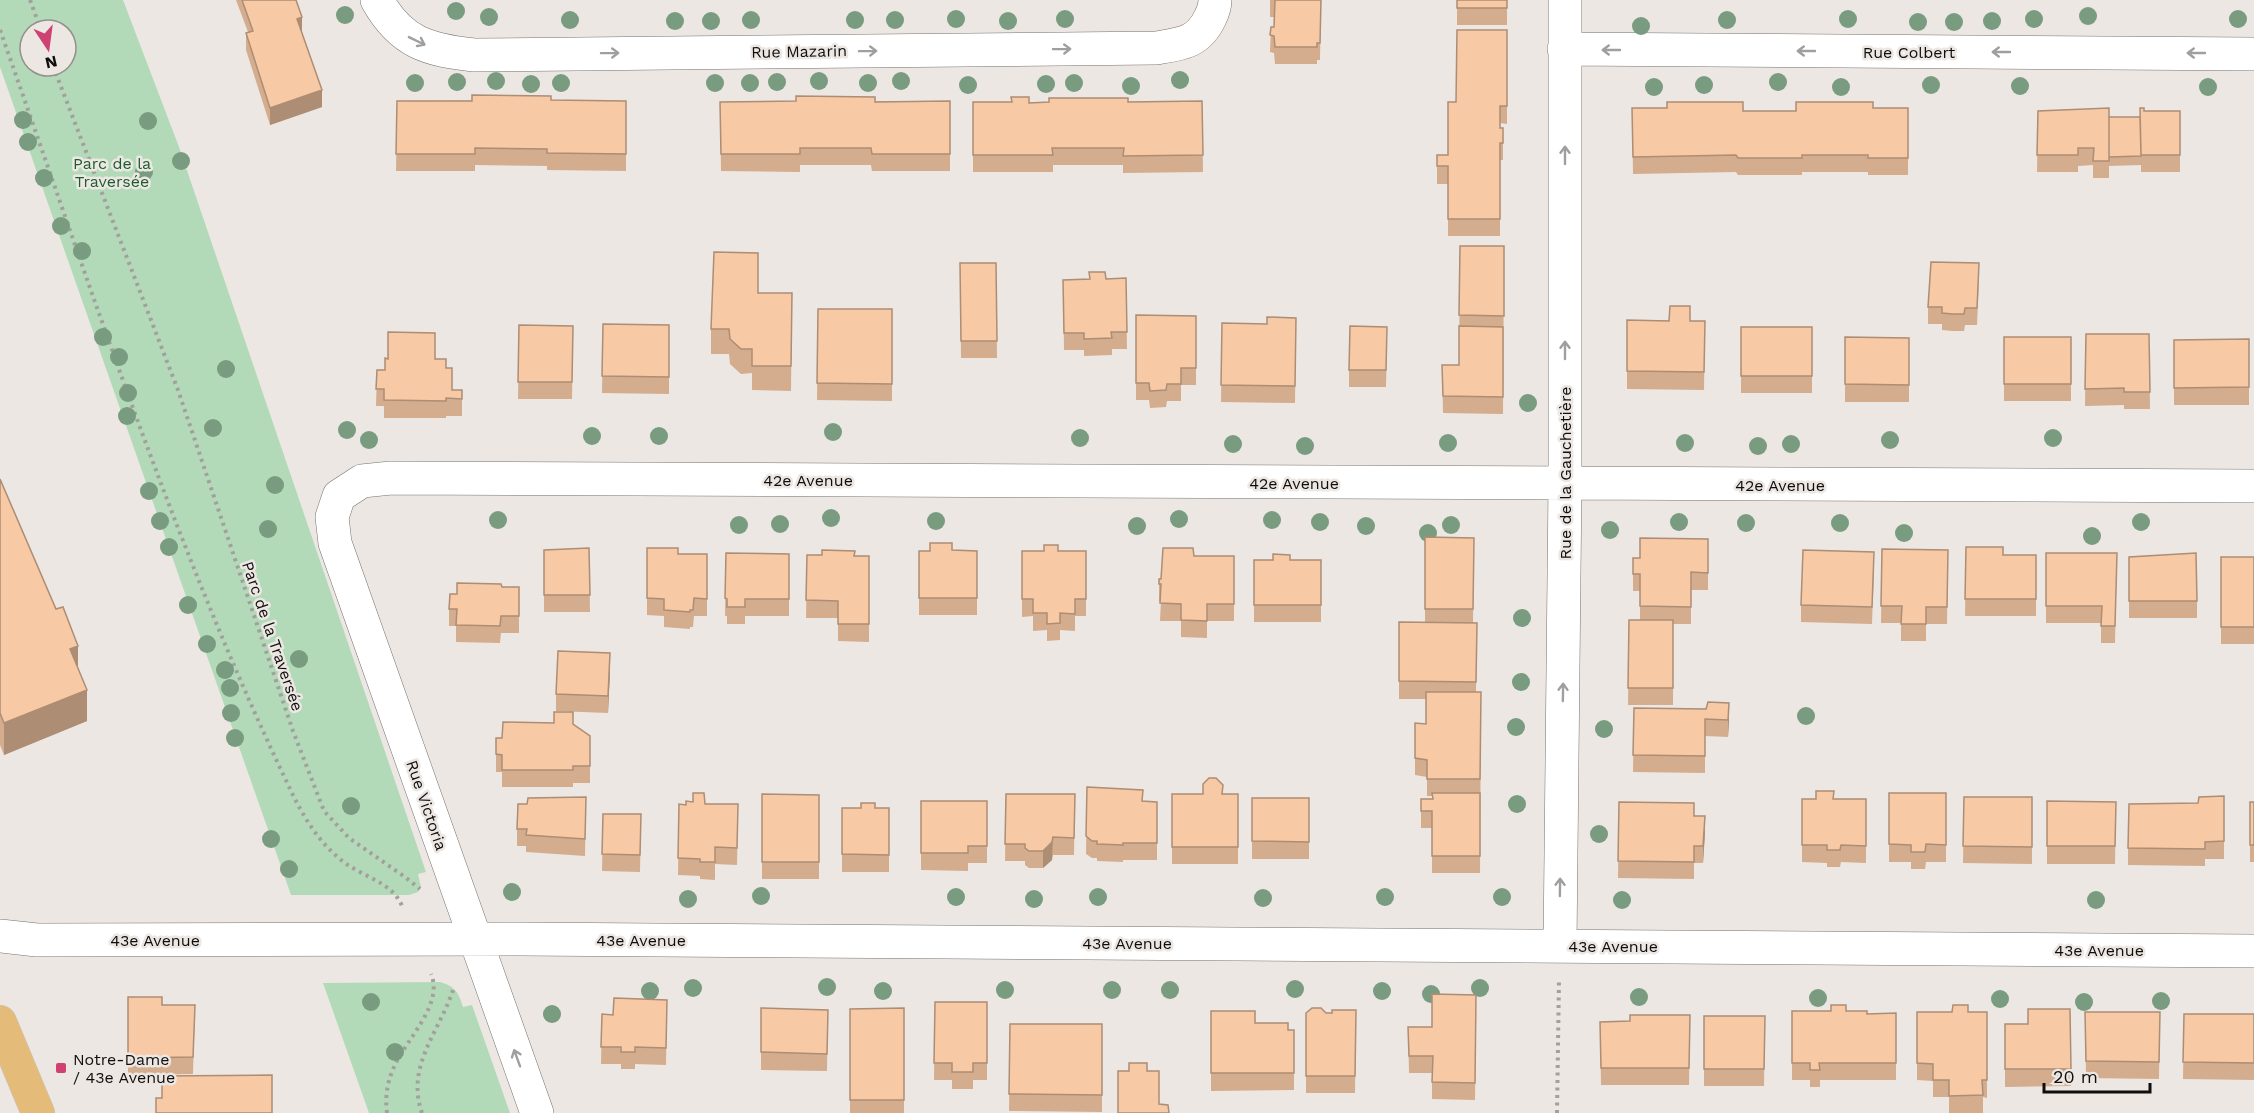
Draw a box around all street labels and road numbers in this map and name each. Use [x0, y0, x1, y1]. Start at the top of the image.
street label: Rue Mazarin [751, 41, 847, 62]
street label: Rue Colbert [1863, 43, 1956, 62]
street label: Rue de la Gauchetière [1556, 387, 1575, 559]
street label: 42e Avenue [763, 471, 853, 490]
street label: 42e Avenue [1249, 474, 1339, 493]
street label: 42e Avenue [1735, 476, 1825, 495]
street label: Parc de la Traversée [238, 559, 307, 714]
street label: Rue Victoria [402, 758, 451, 853]
street label: 43e Avenue [110, 931, 200, 950]
street label: 43e Avenue [596, 931, 686, 950]
street label: 43e Avenue [1082, 934, 1172, 953]
street label: 43e Avenue [1568, 937, 1658, 956]
street label: 43e Avenue [2054, 941, 2144, 960]

